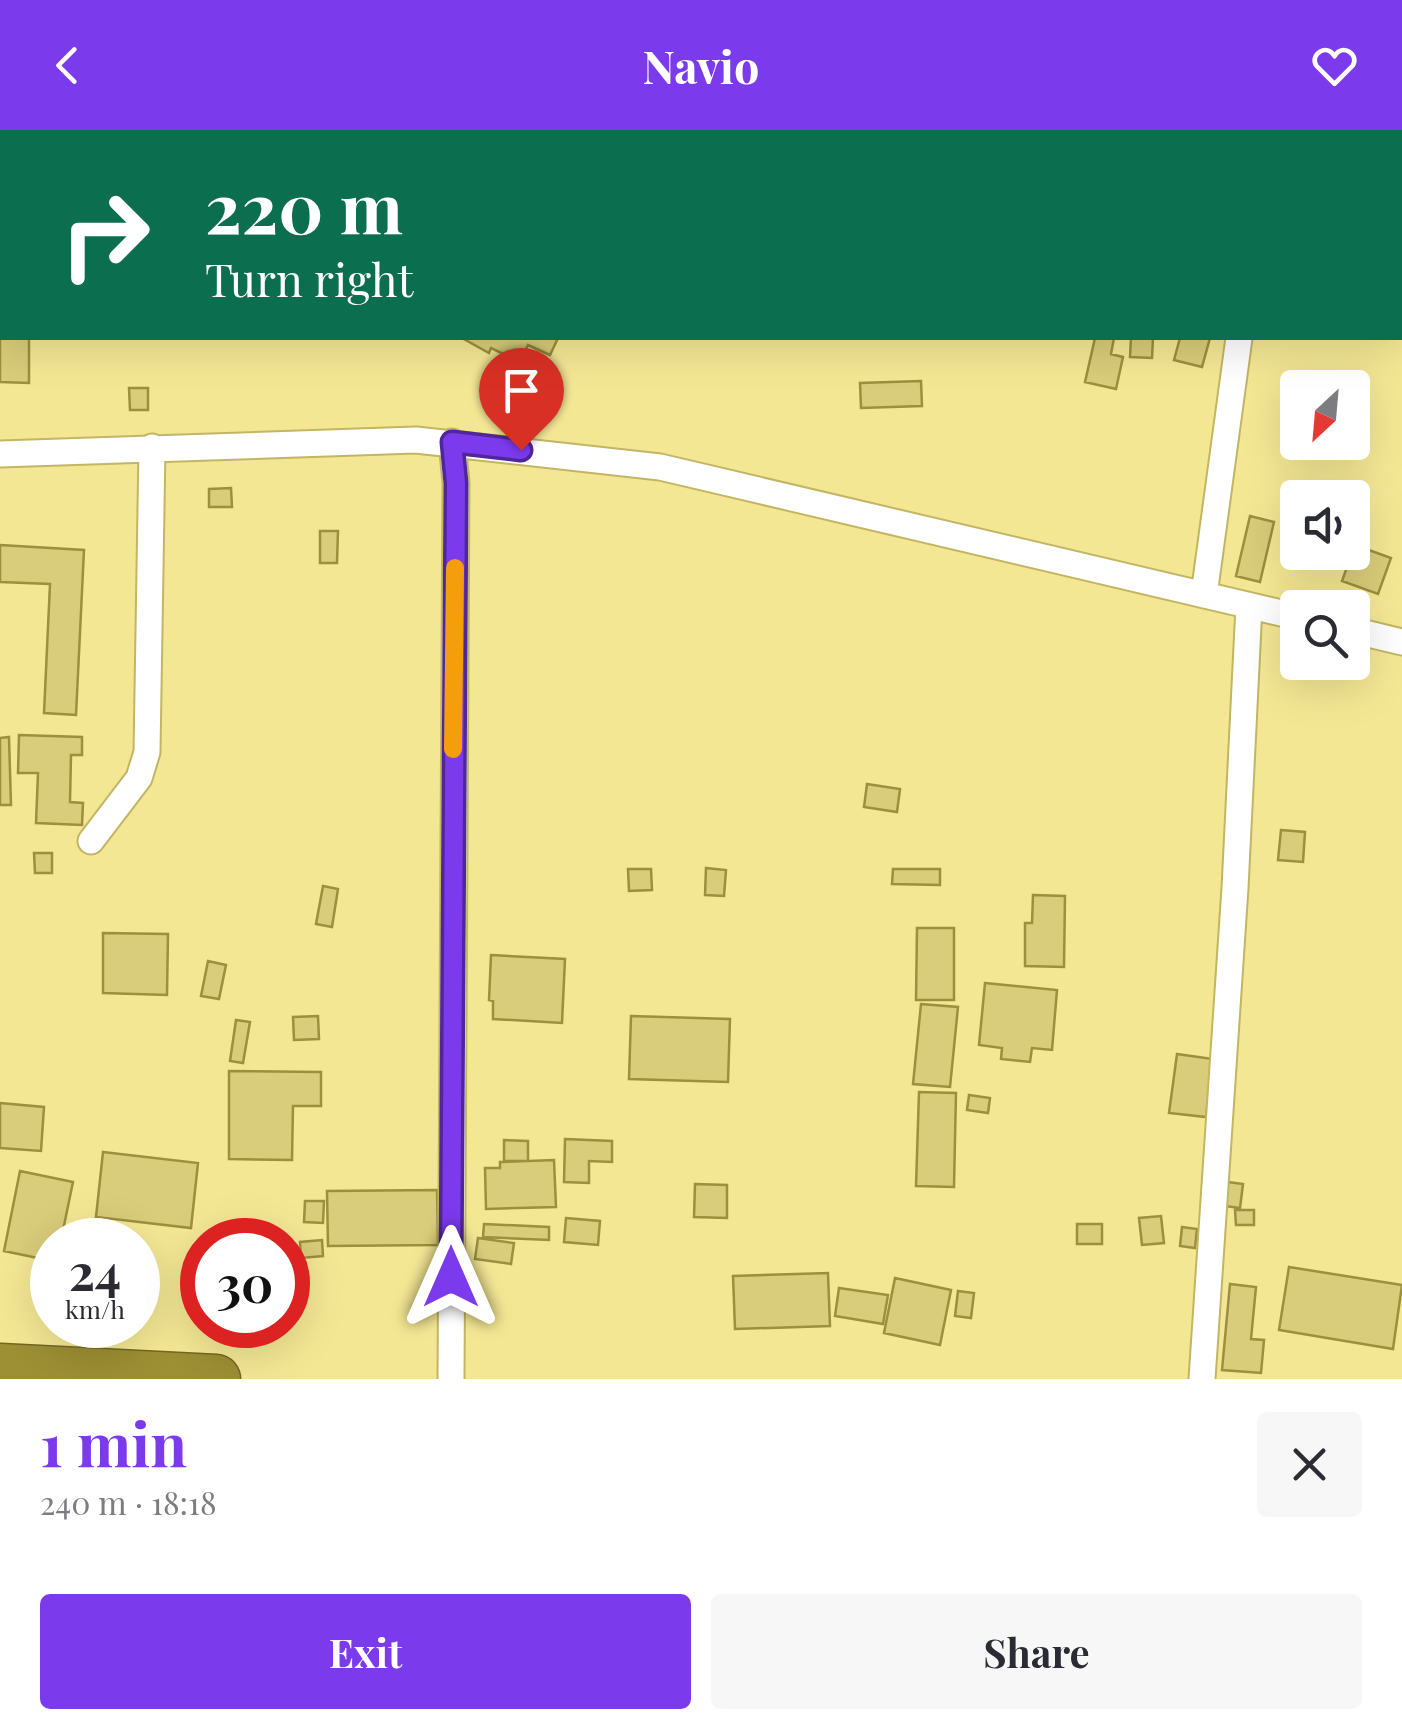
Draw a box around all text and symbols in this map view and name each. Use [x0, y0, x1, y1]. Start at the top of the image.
text: Navio [643, 35, 759, 95]
icon: back [40, 38, 95, 93]
icon: heart [1307, 38, 1362, 93]
text: 220 m [205, 158, 403, 252]
icon: right [40, 170, 170, 300]
text: Turn right [205, 248, 413, 308]
pin [479, 348, 564, 451]
icon: arrive [494, 363, 549, 418]
north arrow [1280, 370, 1370, 460]
map controls [1280, 370, 1370, 680]
button: sound [1280, 480, 1370, 570]
button: search [1280, 590, 1370, 680]
speed limit sign: 30 [180, 1218, 310, 1348]
position arrow [399, 1225, 503, 1329]
text: 24 [69, 1237, 121, 1304]
text: km/h [65, 1292, 125, 1325]
text: 1 min [40, 1402, 187, 1482]
button: close [1257, 1412, 1362, 1517]
text: 240 m · 18:18 [40, 1480, 217, 1523]
button: Exit [40, 1594, 691, 1709]
button: Share [711, 1594, 1362, 1709]

